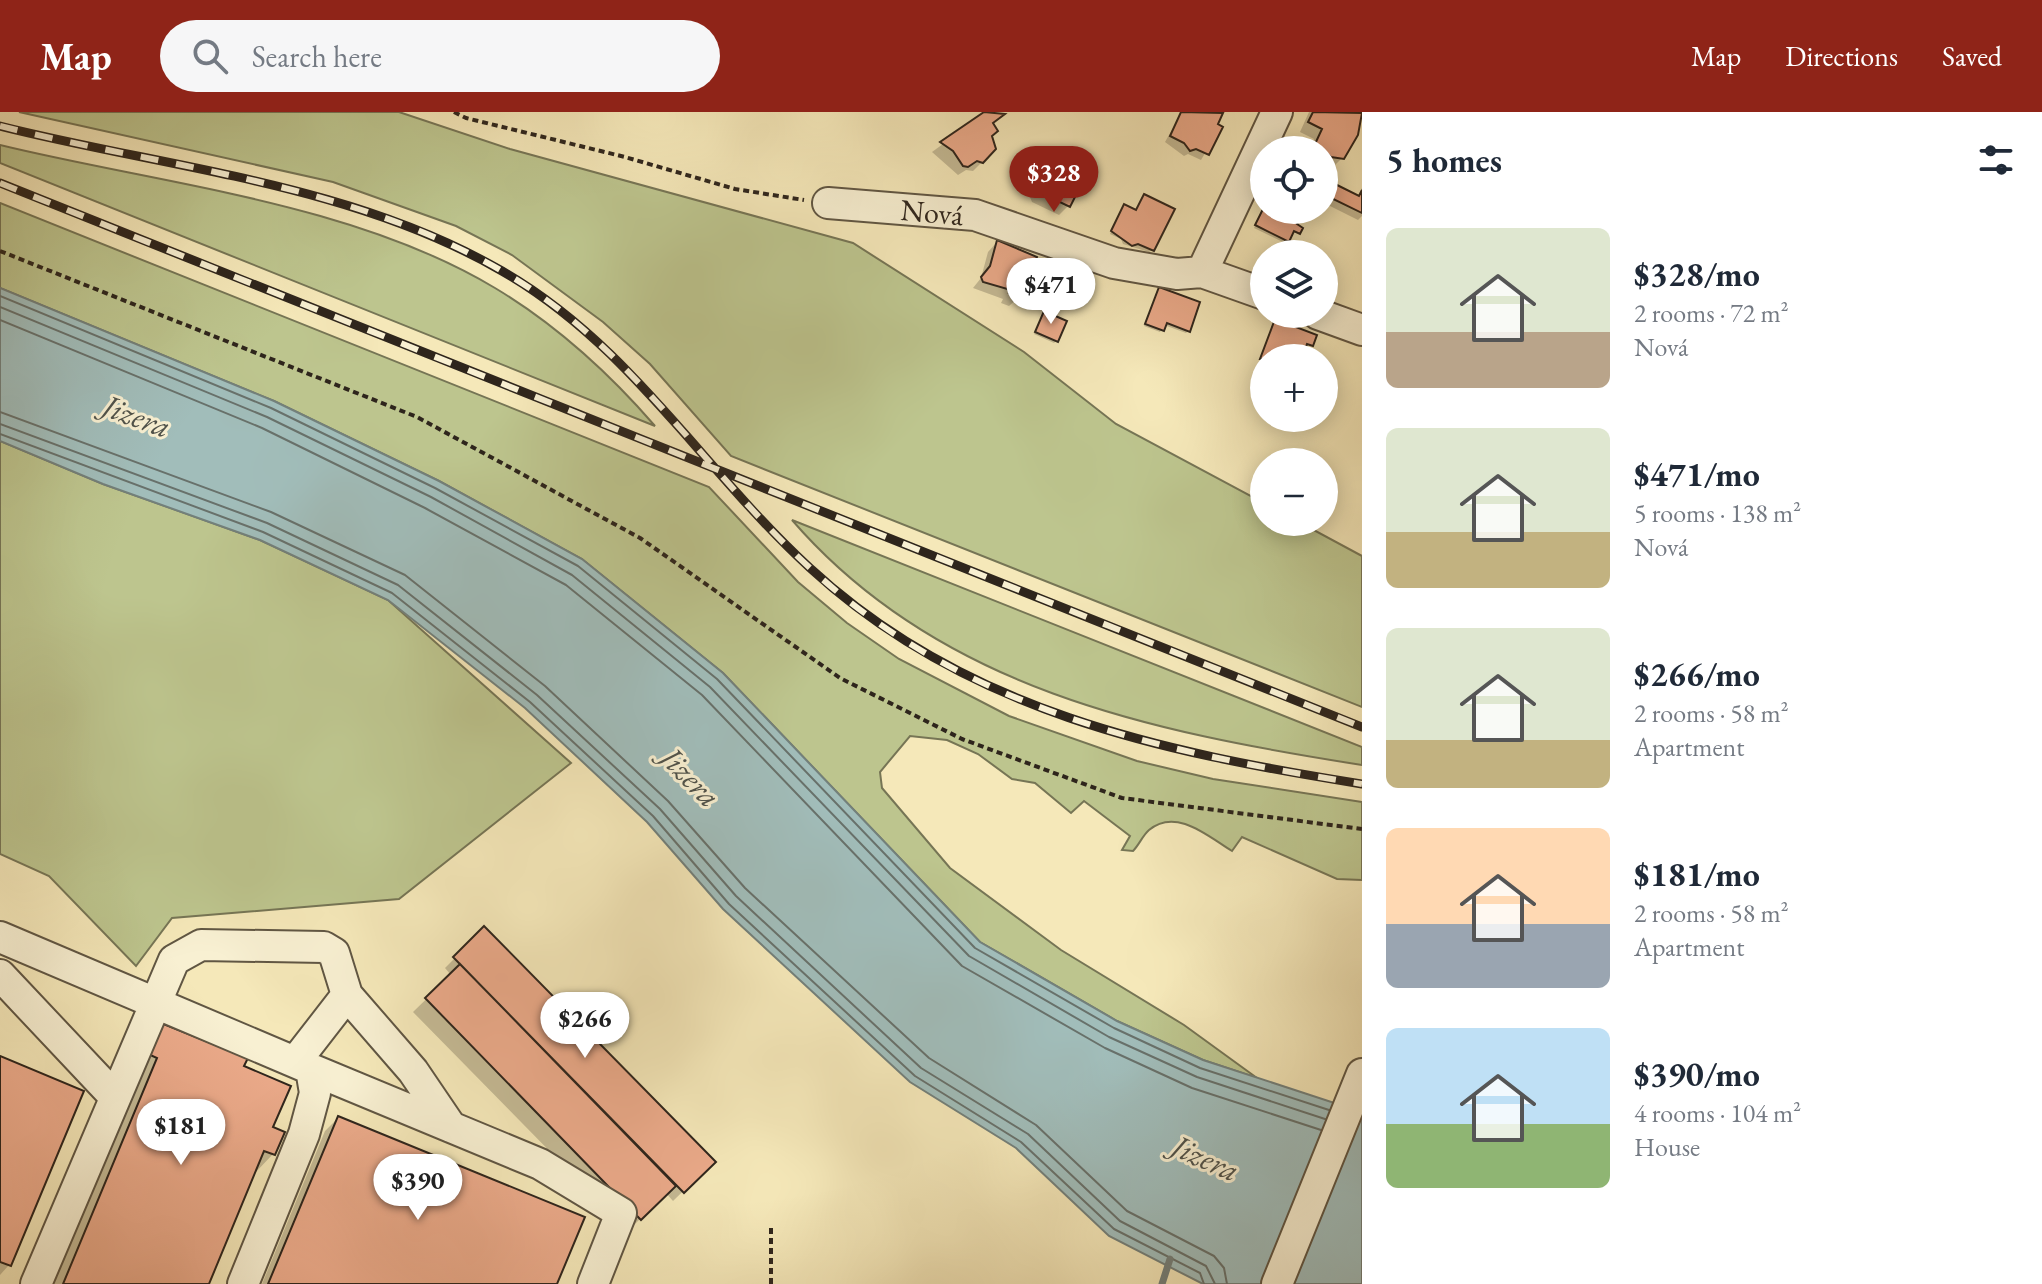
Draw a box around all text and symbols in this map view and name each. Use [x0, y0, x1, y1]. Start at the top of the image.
search box [160, 20, 720, 92]
text: Map [40, 32, 112, 81]
icon: search [188, 34, 232, 78]
text: Search here [252, 37, 382, 76]
text: Map [1691, 38, 1741, 74]
text: Directions [1785, 38, 1898, 74]
text: Saved [1942, 38, 2002, 74]
map controls [1250, 136, 1338, 536]
button: locate [1250, 136, 1338, 224]
text: 5 homes [1386, 138, 1502, 182]
icon: filters [1974, 138, 2018, 182]
pin: $328 [1007, 146, 1101, 214]
text: $328 [1027, 155, 1081, 189]
street label: Nová [899, 190, 965, 234]
button: layers [1250, 240, 1338, 328]
text: $328/mo [1634, 252, 1760, 296]
pin: $471 [1004, 258, 1098, 326]
icon: home [1450, 260, 1546, 356]
text: $471 [1024, 267, 1078, 301]
text: 2 rooms · 72 m² [1634, 296, 1789, 330]
text: Nová [1634, 330, 1688, 364]
button: + [1250, 344, 1338, 432]
water label: Jizera [92, 382, 177, 448]
button: − [1250, 448, 1338, 536]
text: $471/mo [1634, 452, 1760, 496]
icon: home [1450, 460, 1546, 556]
text: 5 rooms · 138 m² [1634, 496, 1801, 530]
text: Nová [1634, 530, 1688, 564]
text: $266/mo [1634, 652, 1760, 696]
icon: home [1450, 660, 1546, 756]
text: 2 rooms · 58 m² [1634, 696, 1789, 730]
text: Apartment [1634, 730, 1744, 764]
water label: Jizera [648, 733, 730, 816]
text: $181/mo [1634, 852, 1760, 896]
icon: home [1450, 860, 1546, 956]
text: 2 rooms · 58 m² [1634, 896, 1789, 930]
text: Apartment [1634, 930, 1744, 964]
pin: $266 [538, 992, 632, 1060]
text: $266 [558, 1001, 612, 1035]
text: $390/mo [1634, 1052, 1760, 1096]
icon: home [1450, 1060, 1546, 1156]
text: 4 rooms · 104 m² [1634, 1096, 1801, 1130]
pin: $181 [134, 1099, 228, 1167]
text: $181 [154, 1108, 208, 1142]
water label: Jizera [1161, 1122, 1246, 1191]
text: House [1634, 1130, 1700, 1164]
pin: $390 [371, 1154, 465, 1222]
text: $390 [391, 1163, 445, 1197]

